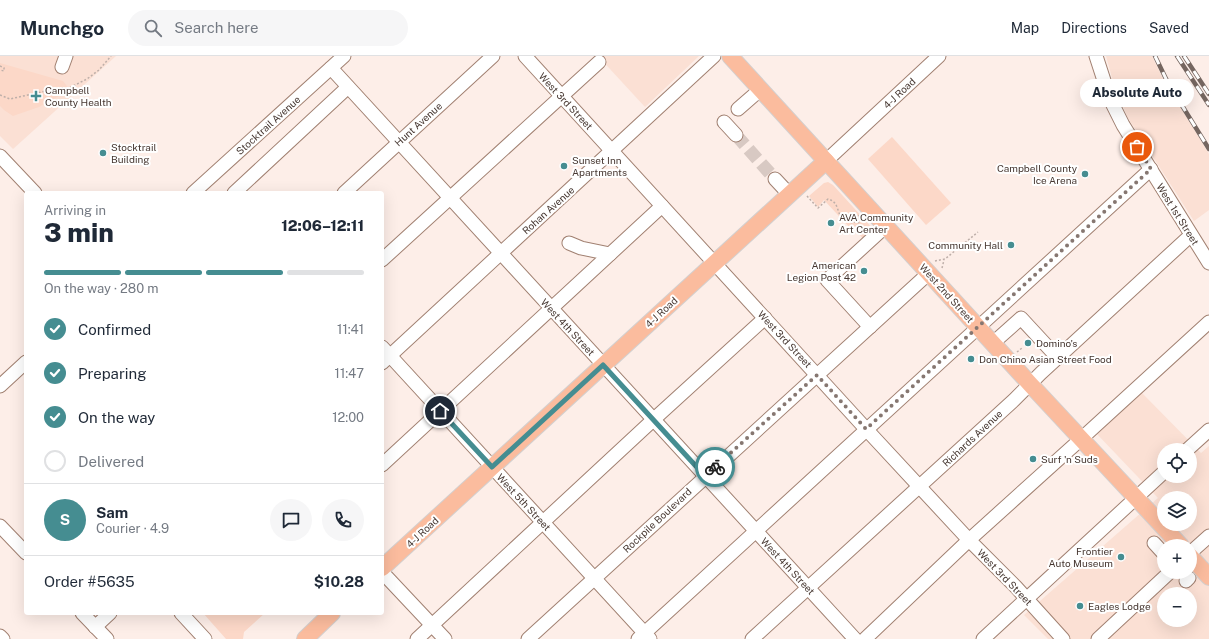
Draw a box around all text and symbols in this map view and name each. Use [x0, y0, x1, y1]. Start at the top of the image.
search box [128, 10, 408, 46]
text: Munchgo [20, 17, 104, 39]
icon: search [142, 17, 164, 39]
text: Search here [174, 19, 259, 36]
text: Map [1011, 20, 1039, 36]
text: Directions [1061, 20, 1127, 36]
text: Saved [1149, 20, 1189, 36]
street label: West 3rd Street [536, 70, 596, 132]
street label: 4-J Road [880, 75, 918, 111]
callout: Absolute Auto [1080, 79, 1194, 107]
place label: Campbell County Health [45, 84, 112, 108]
text: Absolute Auto [1092, 85, 1182, 100]
marker: Campbell County Health [30, 90, 42, 102]
street label: Stocktrail Avenue [233, 93, 303, 157]
street label: Hunt Avenue [392, 99, 444, 148]
pin [1120, 130, 1154, 164]
icon: bag [1126, 136, 1148, 158]
place label: Stocktrail Building [111, 141, 156, 165]
marker: Stocktrail Building [98, 148, 108, 158]
place label: Sunset Inn Apartments [572, 154, 627, 178]
marker: Sunset Inn Apartments [559, 161, 569, 171]
place label: Campbell County Ice Arena [997, 162, 1078, 186]
marker: Campbell County Ice Arena [1080, 169, 1090, 179]
street label: West 1st Street [1154, 181, 1202, 247]
street label: Rohan Avenue [519, 183, 577, 237]
text: Arriving in [44, 203, 106, 218]
place label: AVA Community Art Center [839, 211, 914, 235]
text: 3 min [44, 217, 114, 248]
text: 12:06–12:11 [281, 217, 364, 234]
marker: AVA Community Art Center [826, 218, 836, 228]
place label: Community Hall [928, 239, 1003, 251]
marker: Community Hall [1006, 240, 1016, 250]
place label: American Legion Post 42 [787, 259, 856, 283]
street label: West 2nd Street [917, 261, 977, 325]
marker: American Legion Post 42 [859, 266, 869, 276]
text: On the way · 280 m [44, 281, 159, 296]
street label: 4-J Road [642, 294, 680, 330]
street label: West 4th Street [539, 296, 598, 358]
street label: West 3rd Street [755, 308, 815, 370]
icon: check [44, 318, 66, 340]
text: Confirmed [78, 321, 151, 338]
text: 11:41 [337, 322, 364, 337]
place label: Domino's [1036, 337, 1077, 349]
marker: Domino's [1023, 338, 1033, 348]
place label: Don Chino Asian Street Food [979, 353, 1112, 365]
marker: Don Chino Asian Street Food [966, 354, 976, 364]
icon: check [44, 362, 66, 384]
text: Preparing [78, 365, 147, 382]
text: 11:47 [335, 366, 364, 381]
pin [423, 394, 457, 428]
icon: home [429, 400, 451, 422]
icon: check [44, 406, 66, 428]
street label: Richards Avenue [940, 407, 1005, 469]
text: On the way [78, 409, 155, 426]
text: 12:00 [332, 410, 364, 425]
map controls [1157, 443, 1197, 627]
button: locate [1157, 443, 1197, 483]
courier [695, 447, 735, 487]
text: Delivered [78, 453, 144, 470]
place label: Surf 'n Suds [1041, 453, 1098, 465]
marker: Surf 'n Suds [1028, 454, 1038, 464]
icon: bike [704, 456, 726, 478]
street label: West 5th Street [494, 471, 554, 533]
street label: Rockpile Boulevard [620, 485, 694, 555]
button: layers [1157, 491, 1197, 531]
button: chat [270, 499, 312, 541]
button: phone [322, 499, 364, 541]
text: Sam [96, 504, 128, 521]
text: S [60, 511, 70, 528]
street label: 4-J Road [403, 514, 441, 550]
text: Courier · 4.9 [96, 521, 169, 536]
street label: West 4th Street [759, 535, 818, 597]
button: + [1157, 539, 1197, 579]
place label: Frontier Auto Museum [1049, 545, 1113, 569]
street label: West 3rd Street [975, 546, 1035, 608]
marker: Frontier Auto Museum [1116, 552, 1126, 562]
text: Order #5635 [44, 573, 135, 590]
text: $10.28 [314, 573, 364, 590]
button: − [1157, 587, 1197, 627]
place label: Eagles Lodge [1088, 600, 1151, 612]
marker: Eagles Lodge [1075, 601, 1085, 611]

